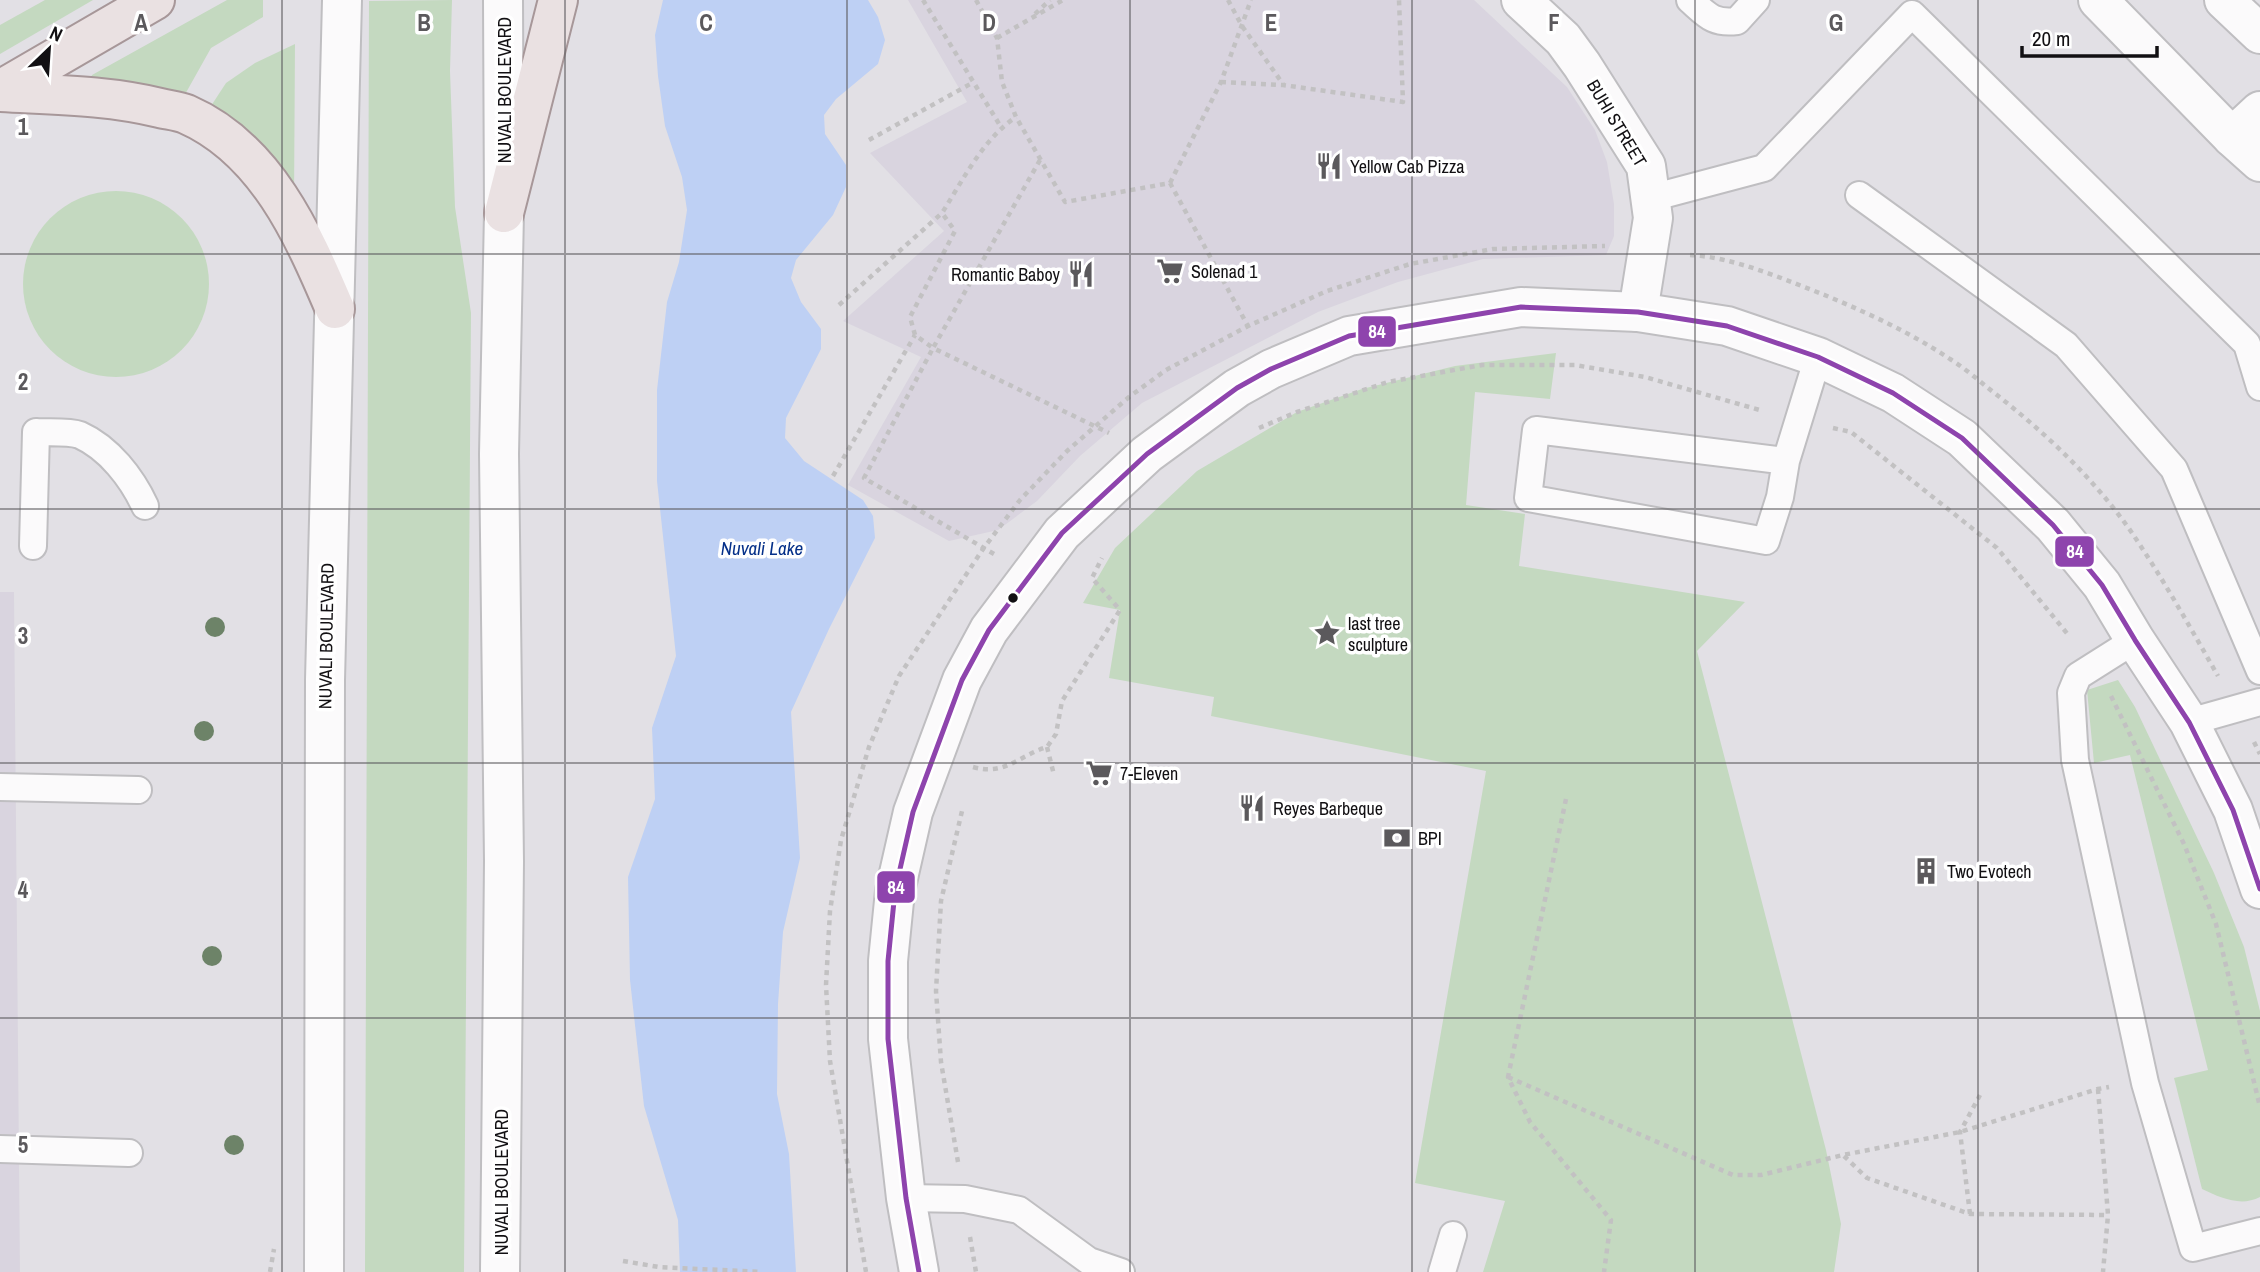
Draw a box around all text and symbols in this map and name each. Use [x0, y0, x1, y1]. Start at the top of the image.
text: A [134, 7, 148, 38]
text: B [417, 7, 431, 38]
text: C [699, 7, 713, 38]
text: D [982, 7, 996, 38]
text: E [1265, 7, 1277, 38]
text: F [1548, 7, 1560, 38]
text: G [1829, 7, 1843, 38]
north arrow [14, 14, 84, 84]
scale bar [2022, 14, 2157, 58]
street label: NUVALI BOULEVARD [492, 17, 517, 163]
text: N [46, 19, 67, 48]
text: 20 m [2032, 24, 2070, 53]
street label: BUHI STREET [1581, 75, 1653, 171]
text: 1 [18, 111, 29, 142]
restaurant icon: Yellow Cab Pizza [1314, 151, 1344, 181]
place label: Yellow Cab Pizza [1350, 154, 1465, 179]
supermarket icon: Solenad 1 [1155, 256, 1185, 286]
restaurant icon: Romantic Baboy [1066, 259, 1096, 289]
place label: Solenad 1 [1191, 259, 1258, 284]
place label: Romantic Baboy [951, 262, 1061, 287]
line badge: 84 [1357, 315, 1397, 348]
text: 84 [1368, 318, 1386, 344]
text: 2 [18, 366, 28, 397]
water label: Nuvali Lake [721, 535, 803, 561]
line badge: 84 [2054, 535, 2095, 568]
text: 84 [2066, 538, 2084, 564]
street label: NUVALI BOULEVARD [312, 563, 340, 709]
unlabelled marker [1006, 591, 1020, 605]
place label: last tree sculpture [1348, 611, 1408, 657]
place icon: last tree sculpture [1312, 618, 1342, 648]
text: 3 [18, 620, 28, 651]
supermarket icon: 7-Eleven [1084, 758, 1114, 788]
place label: 7-Eleven [1120, 761, 1178, 786]
restaurant icon: Reyes Barbeque [1237, 793, 1267, 823]
place label: Reyes Barbeque [1273, 796, 1383, 821]
bank icon: BPI [1382, 823, 1412, 853]
place label: BPI [1418, 826, 1442, 851]
building icon: Two Evotech [1911, 856, 1941, 886]
place label: Two Evotech [1947, 859, 2032, 884]
line badge: 84 [876, 870, 916, 904]
text: 4 [18, 874, 29, 905]
text: 84 [887, 874, 905, 900]
street label: NUVALI BOULEVARD [489, 1109, 514, 1255]
text: 5 [18, 1129, 28, 1160]

